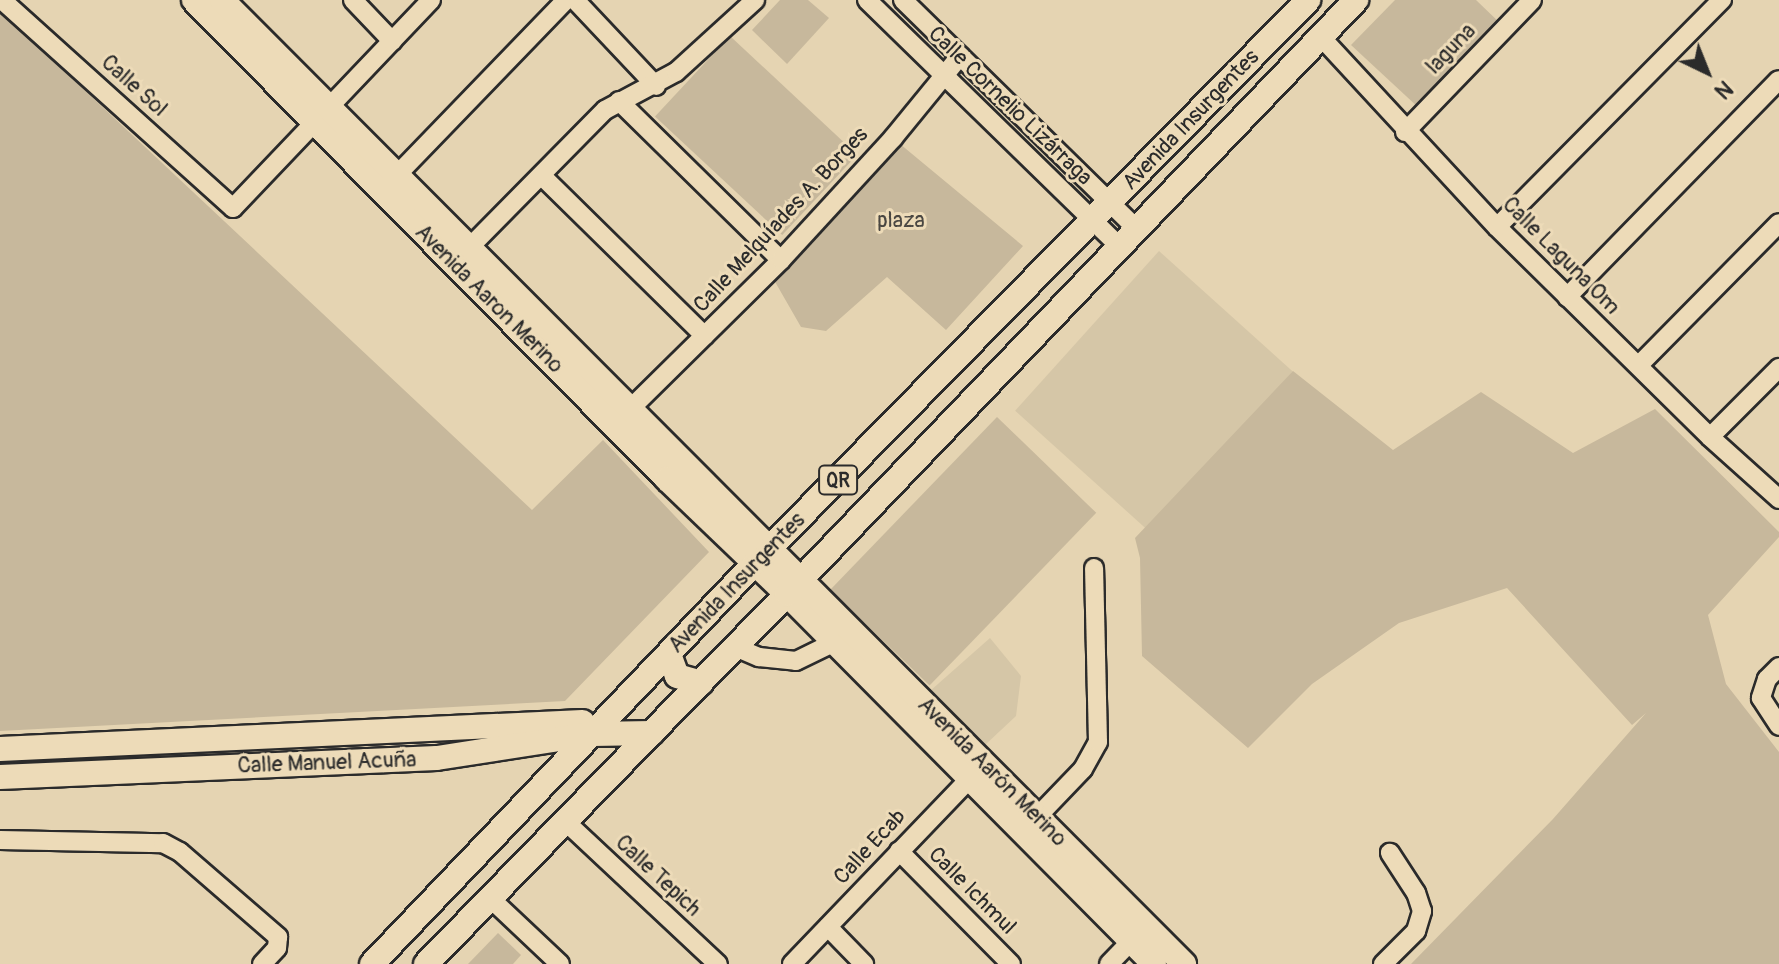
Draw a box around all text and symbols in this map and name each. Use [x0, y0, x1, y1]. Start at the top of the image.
street label: laguna [1421, 18, 1481, 80]
street label: Calle Cornelio Lizárraga [923, 21, 1097, 191]
north arrow [1667, 32, 1747, 112]
street label: Avenida Insurgentes [1117, 44, 1265, 196]
street label: Calle Sol [96, 50, 172, 122]
text: N [1708, 74, 1738, 105]
street label: Calle Melquíades A. Borges [688, 122, 874, 318]
street label: Calle Laguna Om [1497, 192, 1625, 320]
park label: plaza [877, 208, 925, 234]
street label: Avenida Aaron Merino [409, 219, 569, 379]
road number: QR [818, 464, 858, 496]
street label: Avenida Insurgentes [663, 507, 811, 659]
street label: Avenida Aarón Merino [912, 692, 1072, 852]
street label: Calle Manuel Acuña [237, 747, 417, 779]
street label: Calle Ecab [828, 804, 912, 890]
street label: Calle Tepich [610, 830, 706, 922]
street label: Calle Ichmul [923, 842, 1021, 940]

